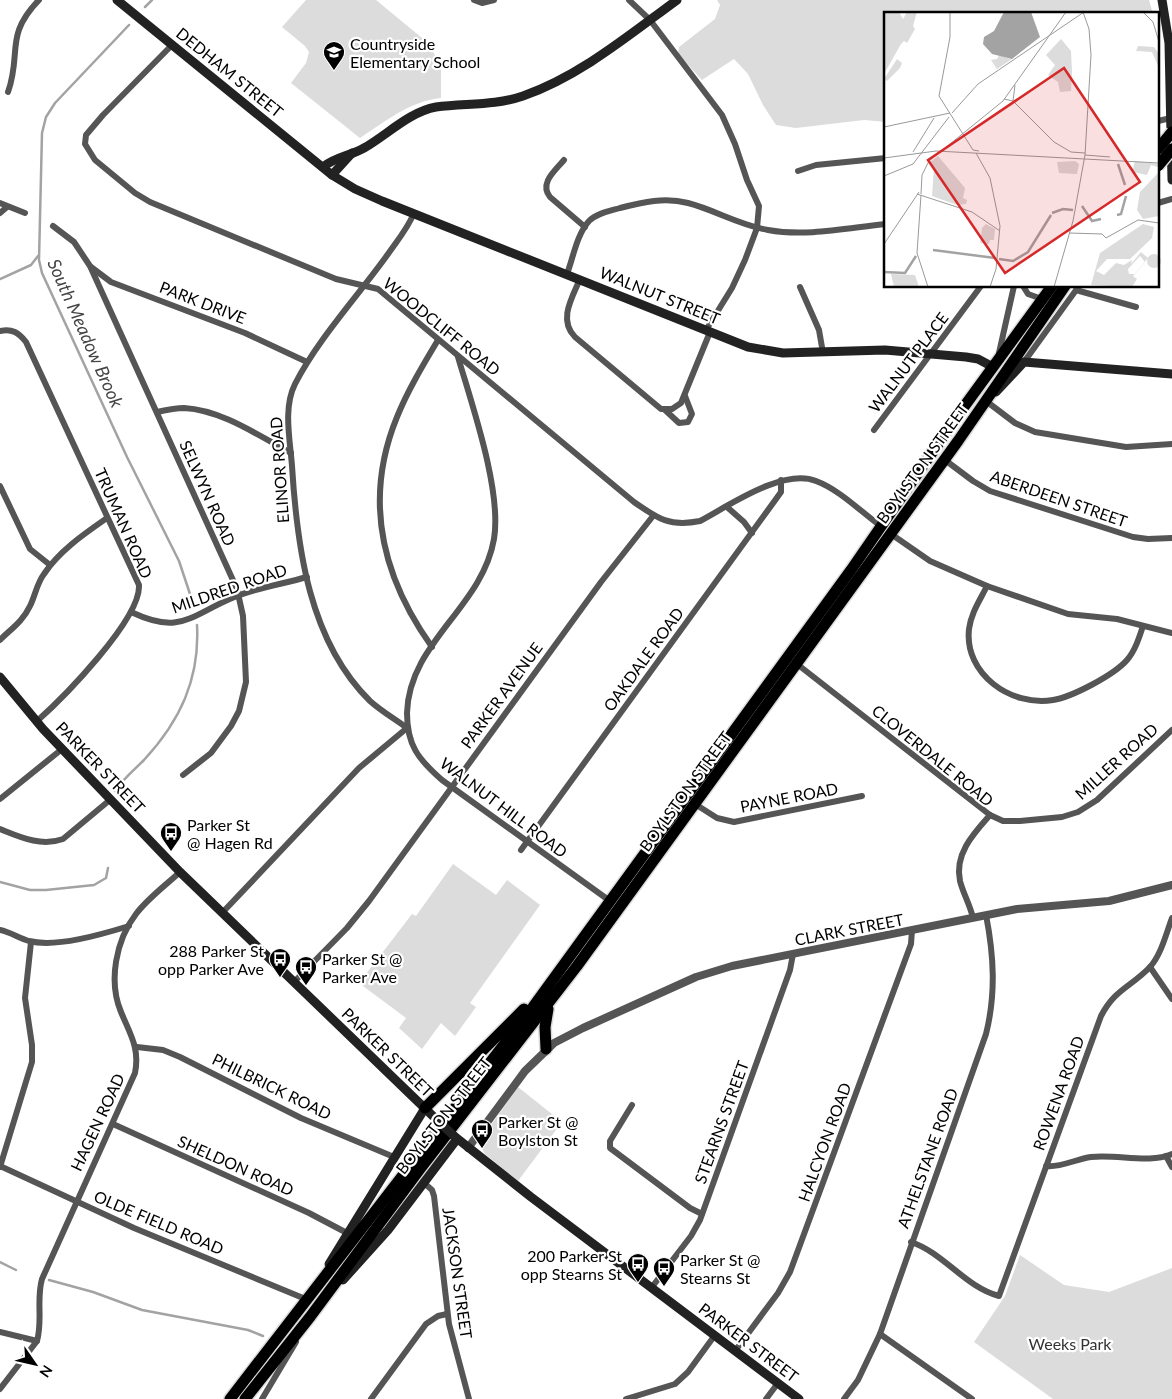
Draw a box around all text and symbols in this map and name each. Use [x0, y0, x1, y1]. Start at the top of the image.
inset map [884, 12, 1160, 288]
street label: DEDHAM STREET [173, 23, 288, 121]
place label: Countryside Elementary School [350, 34, 480, 71]
school or university icon: Countryside Elementary School [322, 40, 346, 71]
water label: South Meadow Brook [43, 255, 129, 411]
street label: WALNUT STREET [597, 262, 723, 328]
street label: WOODCLIFF ROAD [380, 273, 504, 379]
street label: PARK DRIVE [157, 277, 249, 327]
street label: WALNUT PLACE [864, 308, 952, 416]
street label: BOYLSTON STREET [872, 399, 972, 527]
street label: ELINOR ROAD [266, 416, 292, 524]
street label: SELWYN ROAD [176, 437, 240, 549]
street label: TRUMAN ROAD [91, 465, 157, 581]
street label: ABERDEEN STREET [988, 466, 1130, 531]
street label: MILDRED ROAD [169, 559, 289, 617]
street label: OAKDALE ROAD [599, 603, 687, 715]
street label: PARKER AVENUE [456, 638, 546, 752]
street label: CLOVERDALE ROAD [868, 700, 998, 810]
street label: PARKER STREET [53, 717, 150, 817]
street label: MILLER ROAD [1071, 719, 1161, 803]
street label: BOYLSTON STREET [635, 727, 735, 855]
street label: WALNUT HILL ROAD [437, 753, 571, 861]
street label: PAYNE ROAD [738, 778, 840, 816]
place label: Parker St @ Hagen Rd [187, 815, 273, 852]
bus stop icon: Parker St @ Hagen Rd [159, 821, 183, 852]
street label: CLARK STREET [793, 909, 906, 949]
place label: 288 Parker St opp Parker Ave [158, 941, 264, 978]
bus stop icon: 288 Parker St opp Parker Ave [268, 947, 292, 978]
place label: Parker St @ Parker Ave [322, 949, 402, 986]
bus stop icon: Parker St @ Parker Ave [294, 955, 318, 986]
street label: PARKER STREET [338, 1004, 438, 1101]
street label: ROWENA ROAD [1028, 1033, 1088, 1153]
street label: PHILBRICK ROAD [209, 1049, 335, 1123]
street label: BOYLSTON STREET [391, 1052, 495, 1177]
street label: STEARNS STREET [690, 1057, 752, 1186]
street label: HAGEN ROAD [66, 1070, 128, 1174]
street label: HALCYON ROAD [794, 1080, 854, 1204]
street label: ATHELSTANE ROAD [893, 1085, 961, 1231]
place label: Parker St @ Boylston St [498, 1112, 578, 1149]
bus stop icon: Parker St @ Boylston St [470, 1118, 494, 1149]
street label: SHELDON ROAD [175, 1131, 297, 1199]
street label: OLDE FIELD ROAD [91, 1186, 227, 1258]
street label: JACKSON STREET [439, 1206, 477, 1340]
place label: 200 Parker St opp Stearns St [521, 1246, 622, 1283]
place label: Parker St @ Stearns St [680, 1250, 760, 1287]
bus stop icon: 200 Parker St opp Stearns St [626, 1252, 650, 1283]
bus stop icon: Parker St @ Stearns St [652, 1256, 676, 1287]
street label: PARKER STREET [695, 1298, 803, 1386]
park label: Weeks Park [1029, 1334, 1112, 1353]
north arrow [10, 1339, 60, 1389]
text: N [36, 1362, 56, 1381]

